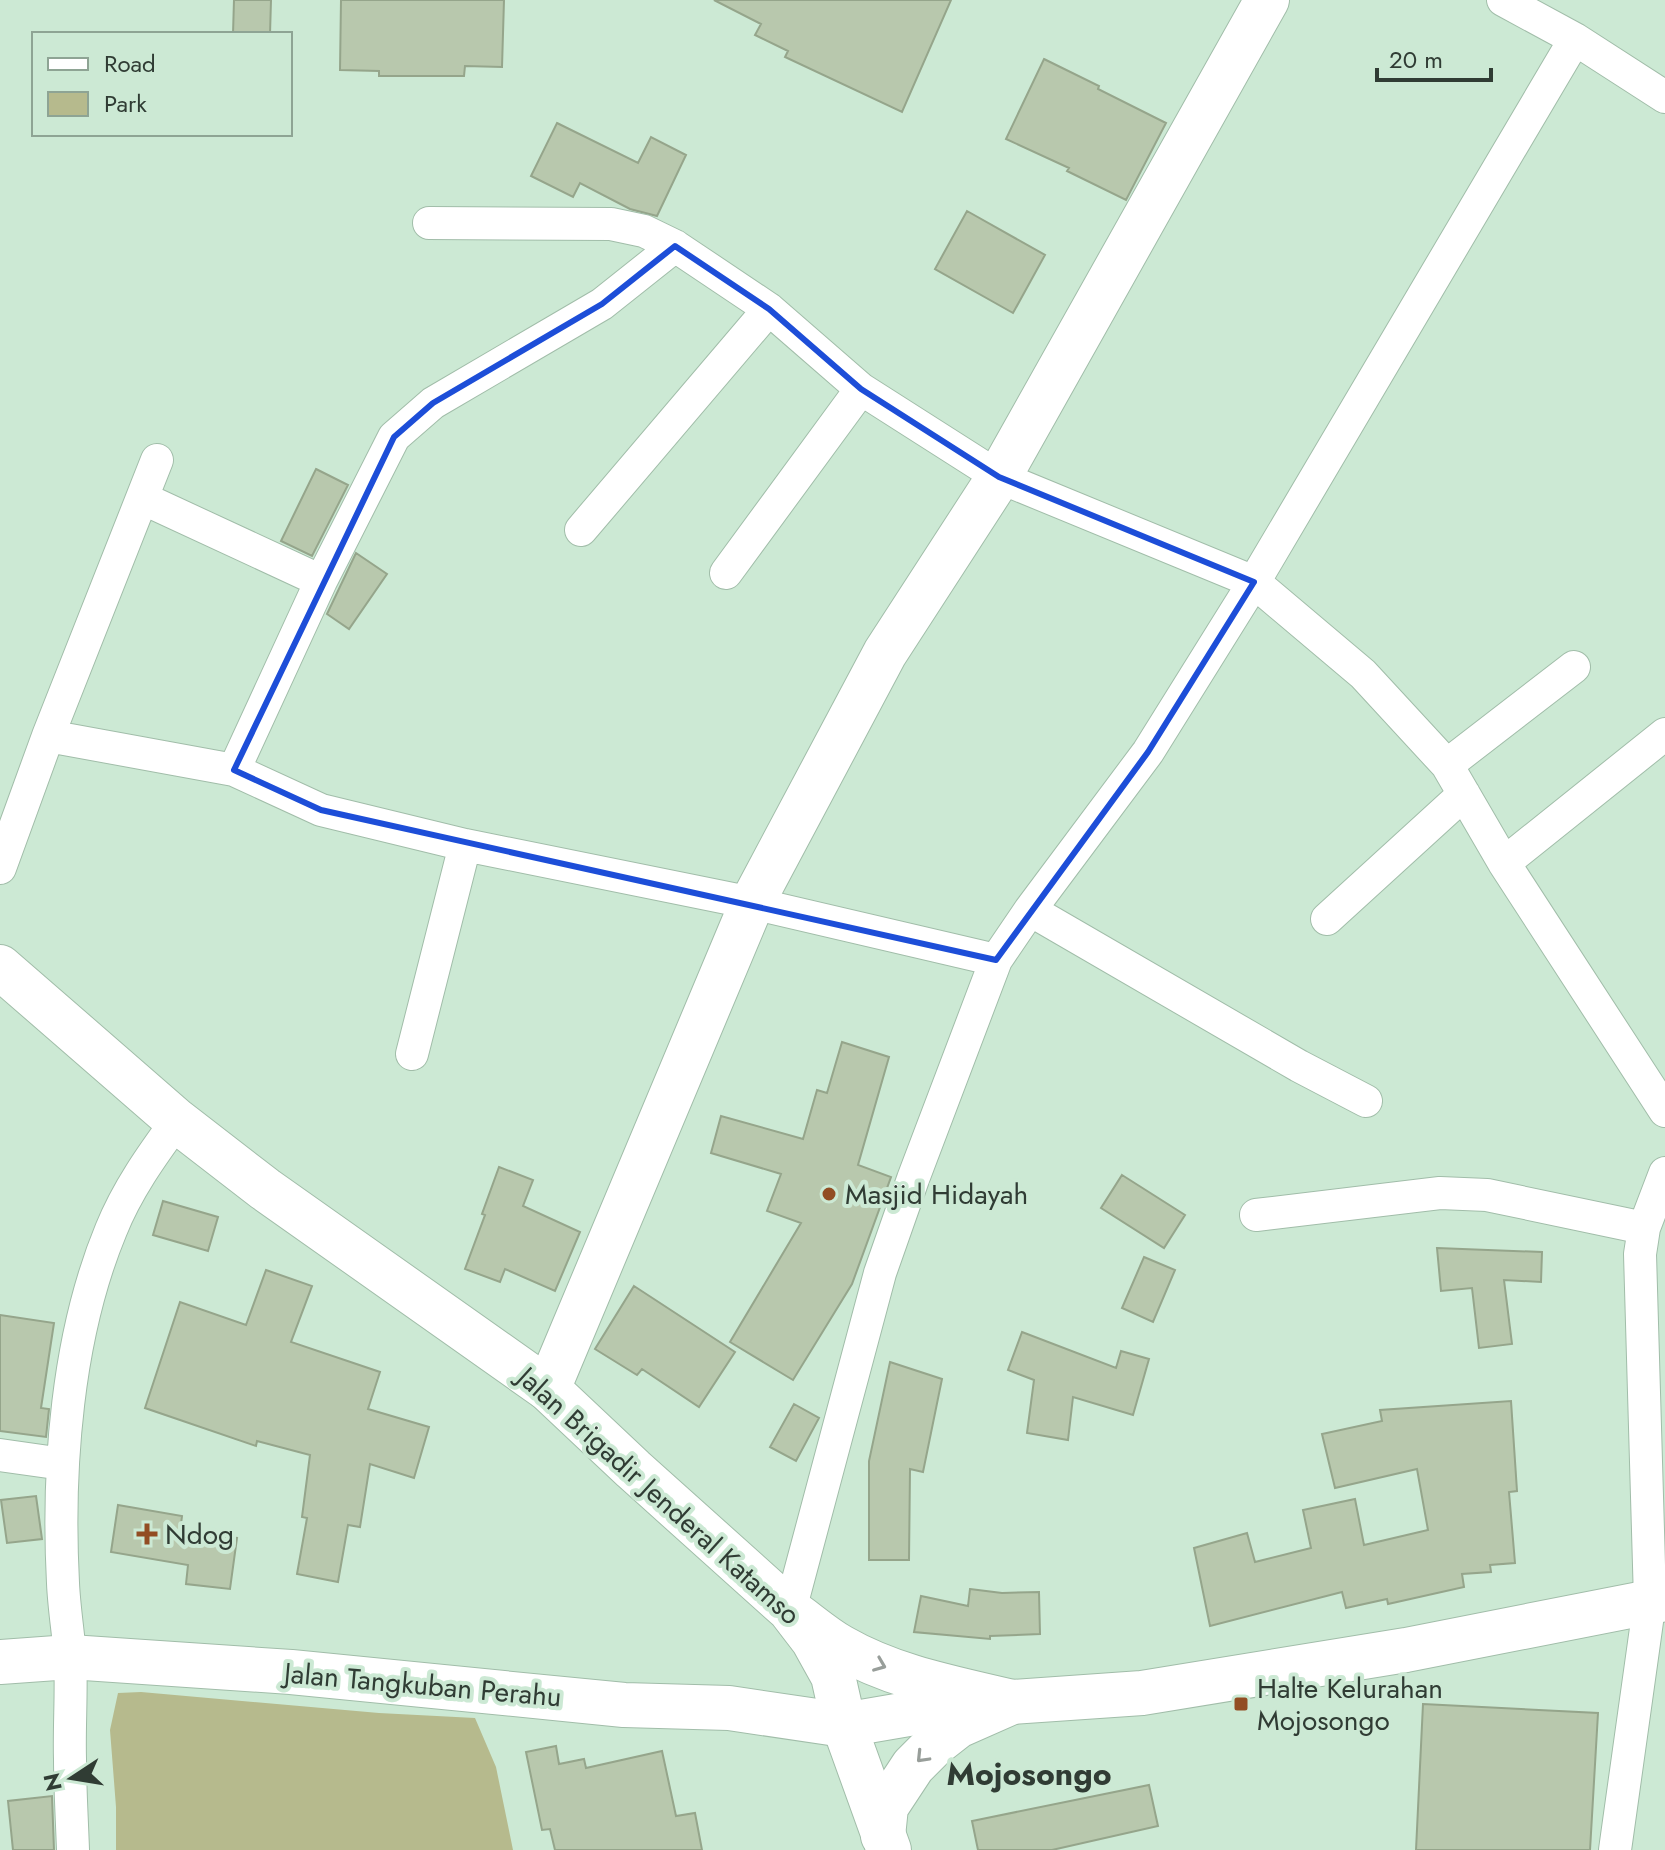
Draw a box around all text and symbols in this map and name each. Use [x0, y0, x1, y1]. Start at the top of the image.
legend [32, 32, 292, 136]
scale bar [1377, 32, 1491, 82]
text: 20 m [1389, 42, 1443, 77]
text: Road [104, 46, 156, 81]
text: Park [104, 86, 147, 121]
place label: Masjid Hidayah [845, 1174, 1028, 1215]
marker: Masjid Hidayah [820, 1185, 838, 1203]
street label: Jalan Brigadir Jenderal Katamso [505, 1355, 810, 1634]
place label: Ndog [165, 1514, 234, 1555]
marker: Ndog [136, 1523, 158, 1545]
street label: Jalan Tangkuban Perahu [279, 1652, 563, 1718]
one-way arrow [872, 1655, 886, 1672]
place label: Halte Kelurahan Mojosongo [1257, 1668, 1443, 1741]
marker: Halte Kelurahan Mojosongo [1232, 1695, 1250, 1713]
north arrow [32, 1738, 112, 1818]
one-way arrow [917, 1748, 931, 1762]
district label: Mojosongo [946, 1751, 1112, 1797]
text: N [35, 1770, 70, 1794]

